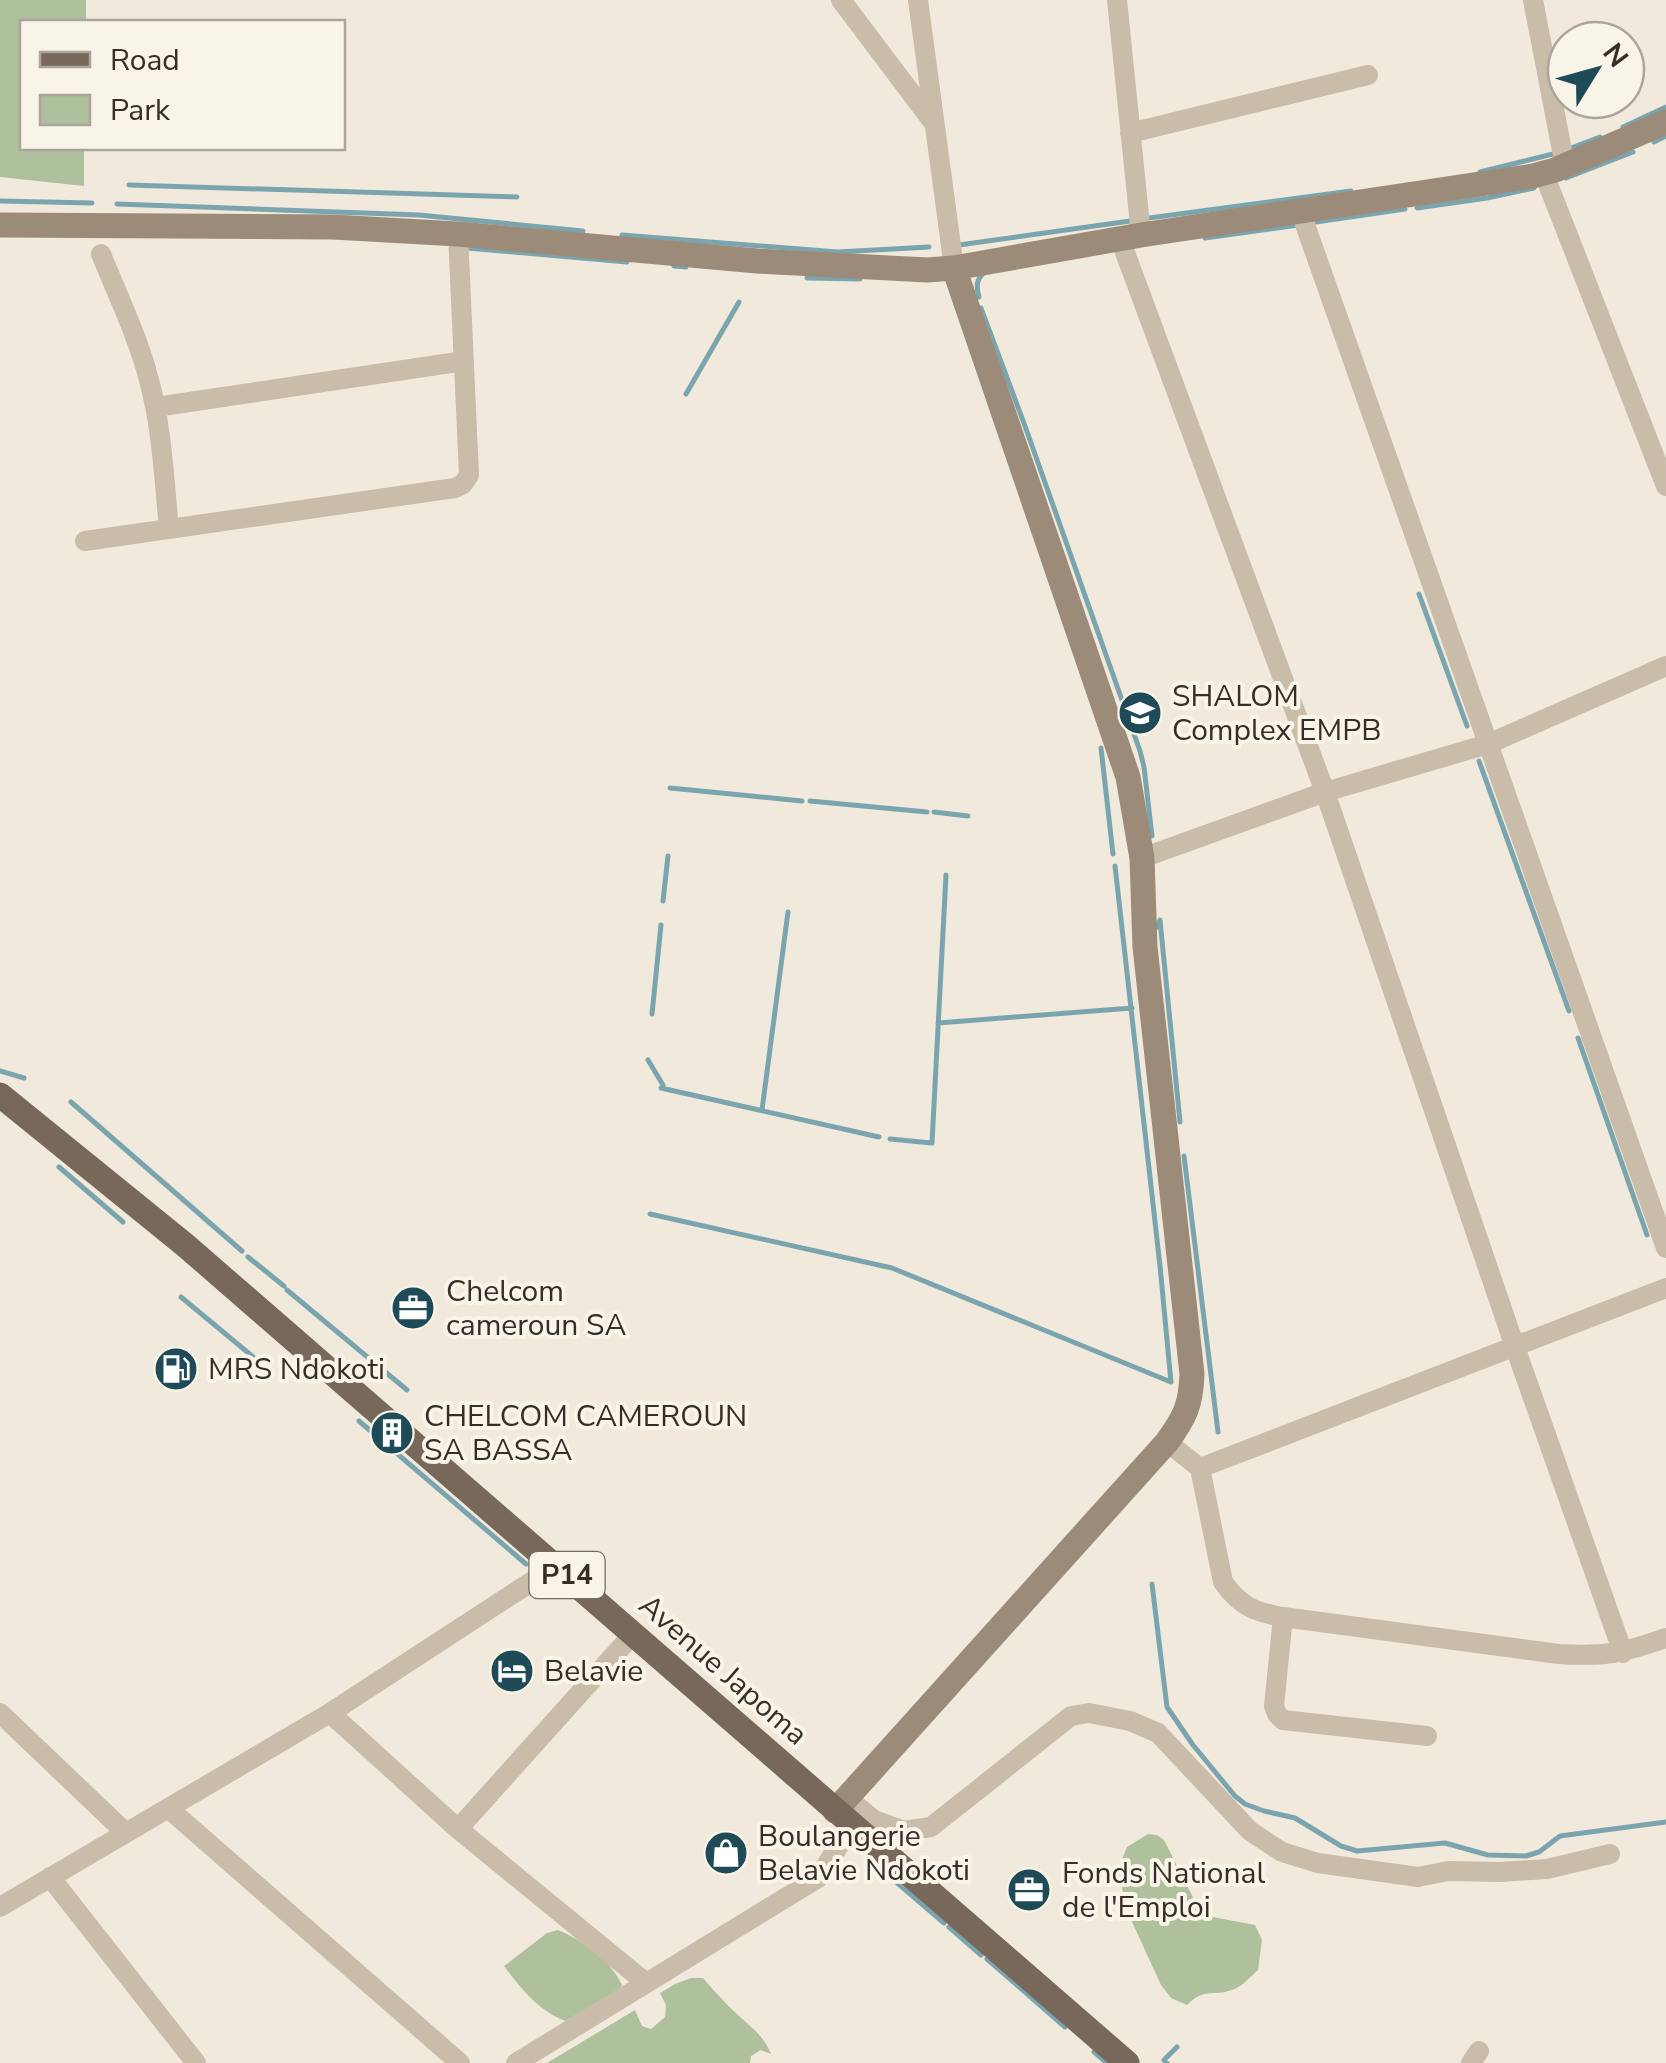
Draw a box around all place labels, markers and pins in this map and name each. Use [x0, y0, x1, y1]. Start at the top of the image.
place label: SHALOM Complex EMPB [1172, 676, 1381, 751]
school or university icon: SHALOM Complex EMPB [1117, 690, 1163, 736]
place label: Chelcom cameroun SA [446, 1271, 627, 1346]
office icon: Chelcom cameroun SA [390, 1285, 436, 1331]
fuel station icon: MRS Ndokoti [153, 1346, 199, 1392]
place label: MRS Ndokoti [208, 1349, 385, 1390]
place label: CHELCOM CAMEROUN SA BASSA [424, 1396, 747, 1471]
building icon: CHELCOM CAMEROUN SA BASSA [369, 1410, 415, 1456]
hotel icon: Belavie [489, 1648, 535, 1694]
place label: Belavie [544, 1651, 643, 1692]
place label: Boulangerie Belavie Ndokoti [758, 1816, 970, 1891]
shop icon: Boulangerie Belavie Ndokoti [703, 1830, 749, 1876]
place label: Fonds National de l'Emploi [1062, 1853, 1265, 1928]
office icon: Fonds National de l'Emploi [1006, 1867, 1052, 1913]

